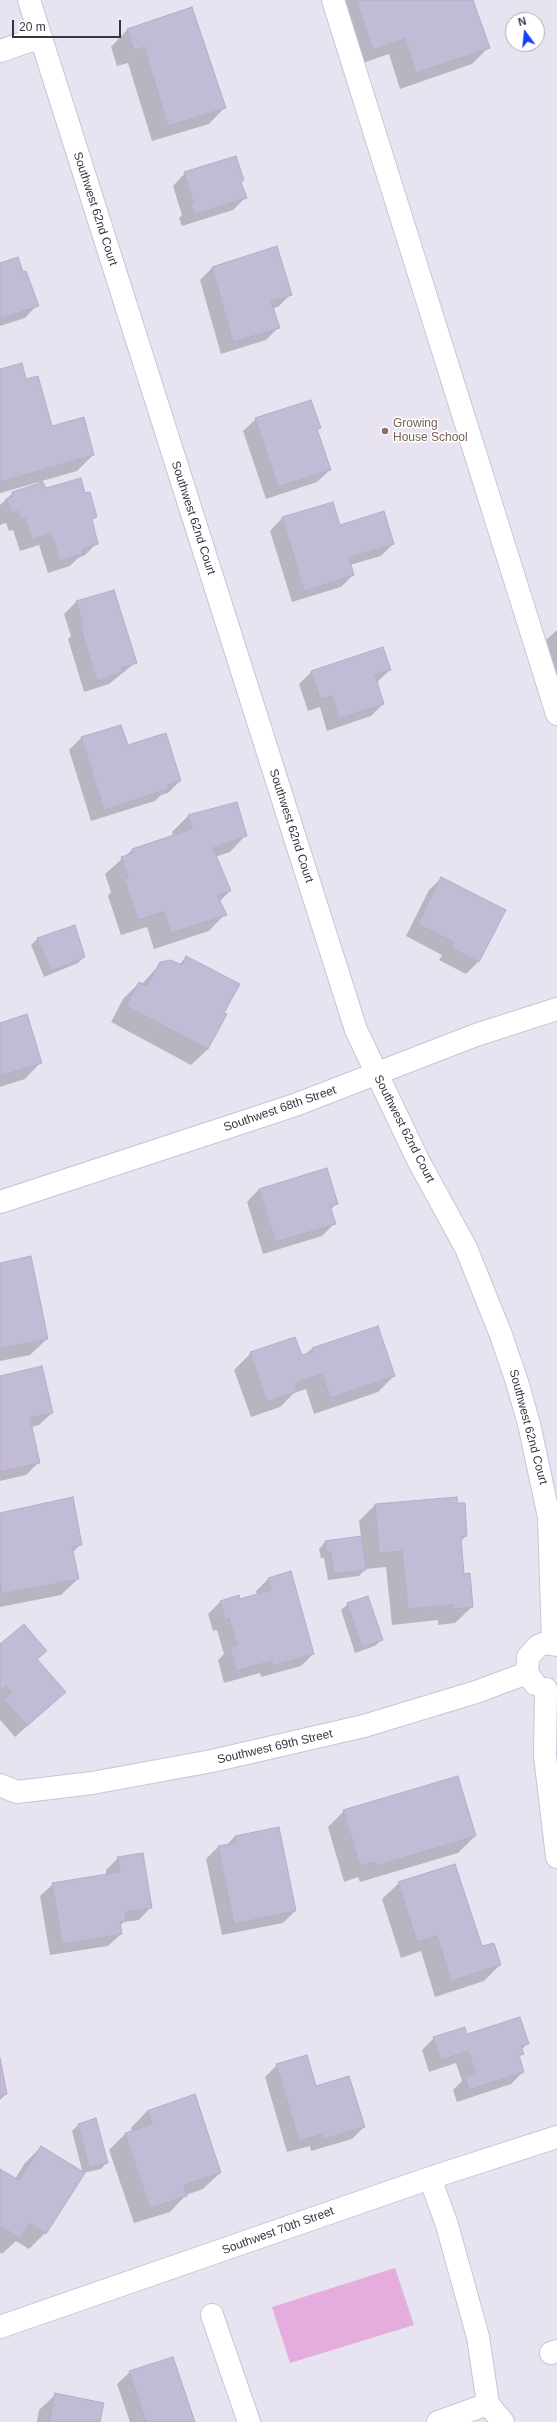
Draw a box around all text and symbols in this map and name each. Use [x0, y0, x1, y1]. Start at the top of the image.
scale bar [14, 12, 123, 38]
north arrow [505, 12, 545, 52]
text: N [517, 15, 528, 28]
text: 20 m [19, 20, 46, 34]
street label: Southwest 62nd Court [70, 150, 120, 268]
place label: Growing House School [393, 417, 468, 445]
marker: Growing House School [380, 426, 390, 436]
street label: Southwest 62nd Court [168, 459, 218, 577]
street label: Southwest 62nd Court [266, 767, 316, 885]
street label: Southwest 62nd Court [371, 1073, 437, 1185]
street label: Southwest 68th Street [222, 1083, 338, 1135]
street label: Southwest 62nd Court [506, 1368, 550, 1486]
street label: Southwest 69th Street [216, 1727, 334, 1767]
street label: Southwest 70th Street [220, 2204, 336, 2258]

